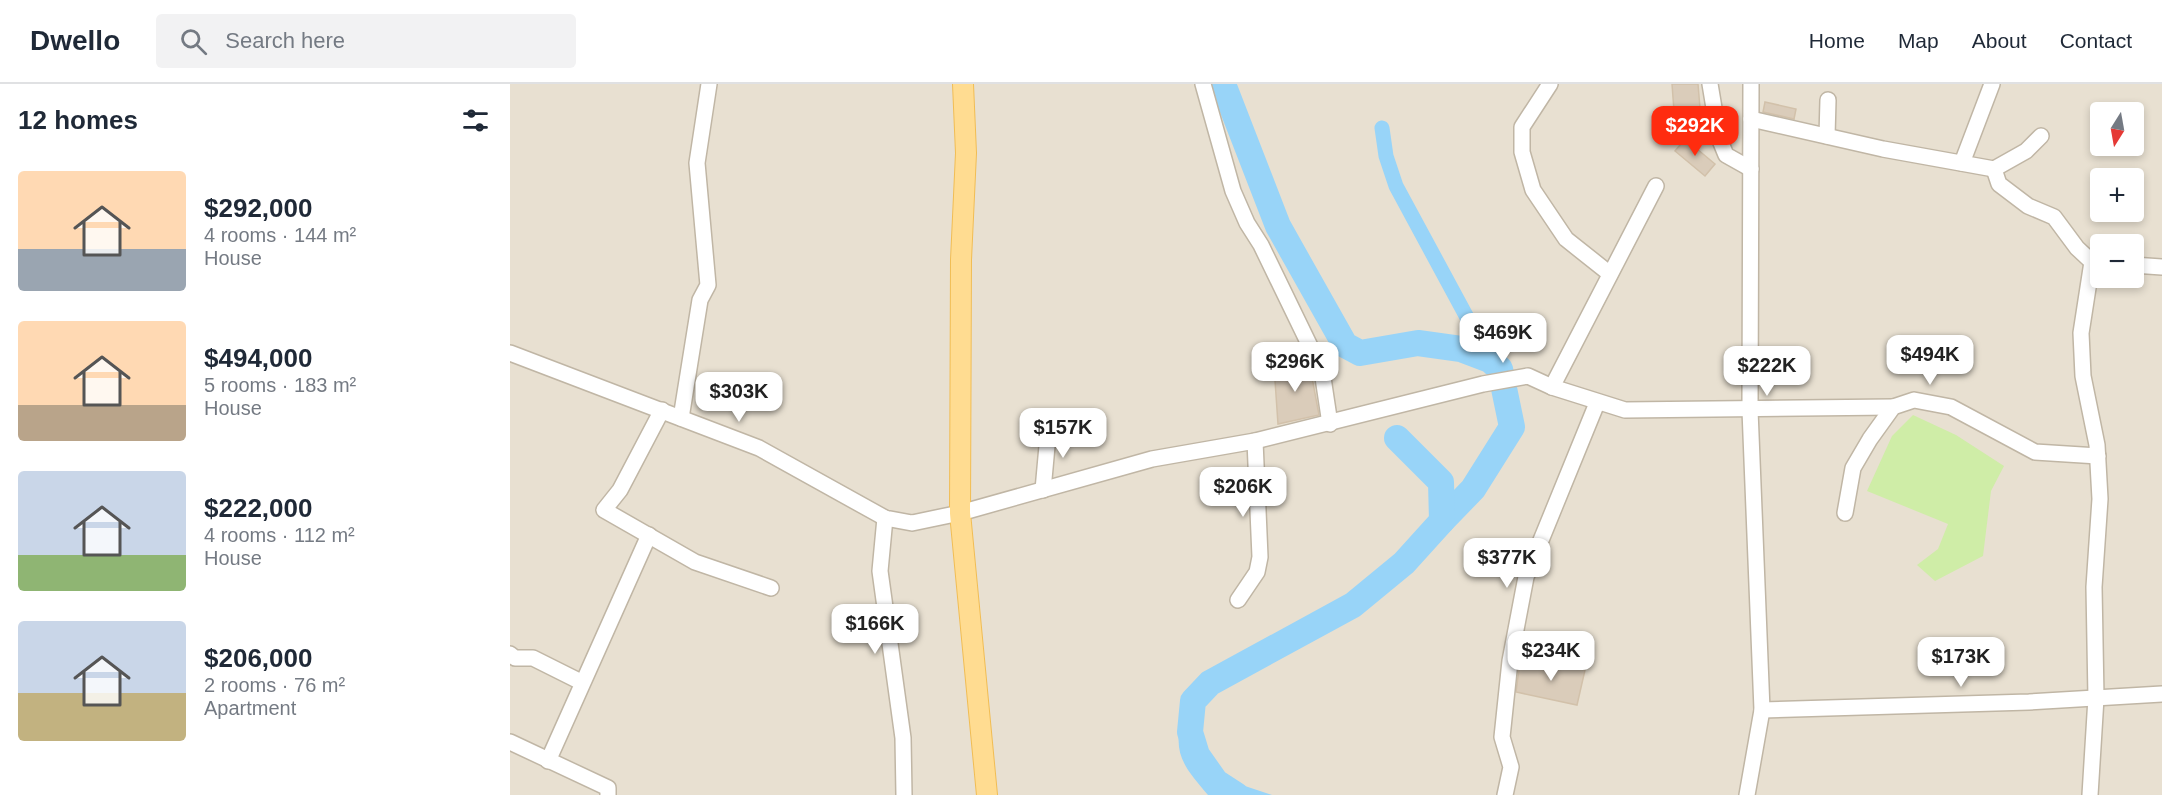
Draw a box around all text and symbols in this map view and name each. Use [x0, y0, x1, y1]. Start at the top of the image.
search box [156, 14, 576, 68]
text: Dwello [30, 25, 120, 56]
icon: search [177, 25, 210, 58]
text: Search here [225, 28, 345, 53]
text: Home [1809, 29, 1865, 52]
text: Map [1898, 29, 1939, 52]
text: About [1972, 29, 2027, 52]
text: Contact [2060, 29, 2132, 52]
north arrow [2090, 102, 2144, 156]
map controls [2090, 102, 2144, 288]
icon: filters [459, 104, 492, 137]
text: 12 homes [18, 105, 138, 135]
pin: $292K [1653, 106, 1737, 157]
text: $292K [1666, 114, 1724, 136]
button: + [2090, 168, 2144, 222]
text: $292,000 [204, 193, 312, 223]
icon: home [66, 195, 138, 267]
text: 4 rooms · 144 m² [204, 224, 356, 246]
button: − [2090, 234, 2144, 288]
text: House [204, 247, 262, 269]
pin: $469K [1461, 313, 1545, 364]
text: $469K [1474, 321, 1532, 343]
pin: $494K [1888, 335, 1972, 386]
pin: $296K [1253, 342, 1337, 393]
text: $494,000 [204, 343, 312, 373]
text: $494K [1901, 343, 1959, 365]
icon: home [66, 345, 138, 417]
pin: $222K [1725, 346, 1809, 397]
text: $296K [1266, 350, 1324, 372]
text: $222K [1738, 354, 1796, 376]
pin: $303K [697, 372, 781, 423]
text: 5 rooms · 183 m² [204, 374, 356, 396]
text: $303K [710, 380, 768, 402]
text: House [204, 397, 262, 419]
pin: $157K [1021, 408, 1105, 459]
text: $157K [1034, 416, 1092, 438]
pin: $206K [1201, 467, 1285, 518]
text: $206K [1214, 475, 1272, 497]
text: $222,000 [204, 493, 312, 523]
icon: home [66, 495, 138, 567]
text: 4 rooms · 112 m² [204, 524, 355, 546]
pin: $377K [1465, 538, 1549, 589]
text: $377K [1478, 546, 1536, 568]
text: House [204, 547, 262, 569]
pin: $166K [833, 604, 917, 655]
text: $166K [846, 612, 904, 634]
pin: $234K [1509, 631, 1593, 682]
pin: $173K [1919, 637, 2003, 688]
text: $234K [1522, 639, 1580, 661]
text: $206,000 [204, 643, 312, 673]
icon: home [66, 645, 138, 717]
text: $173K [1932, 645, 1990, 667]
text: 2 rooms · 76 m² [204, 674, 345, 696]
text: Apartment [204, 697, 296, 719]

